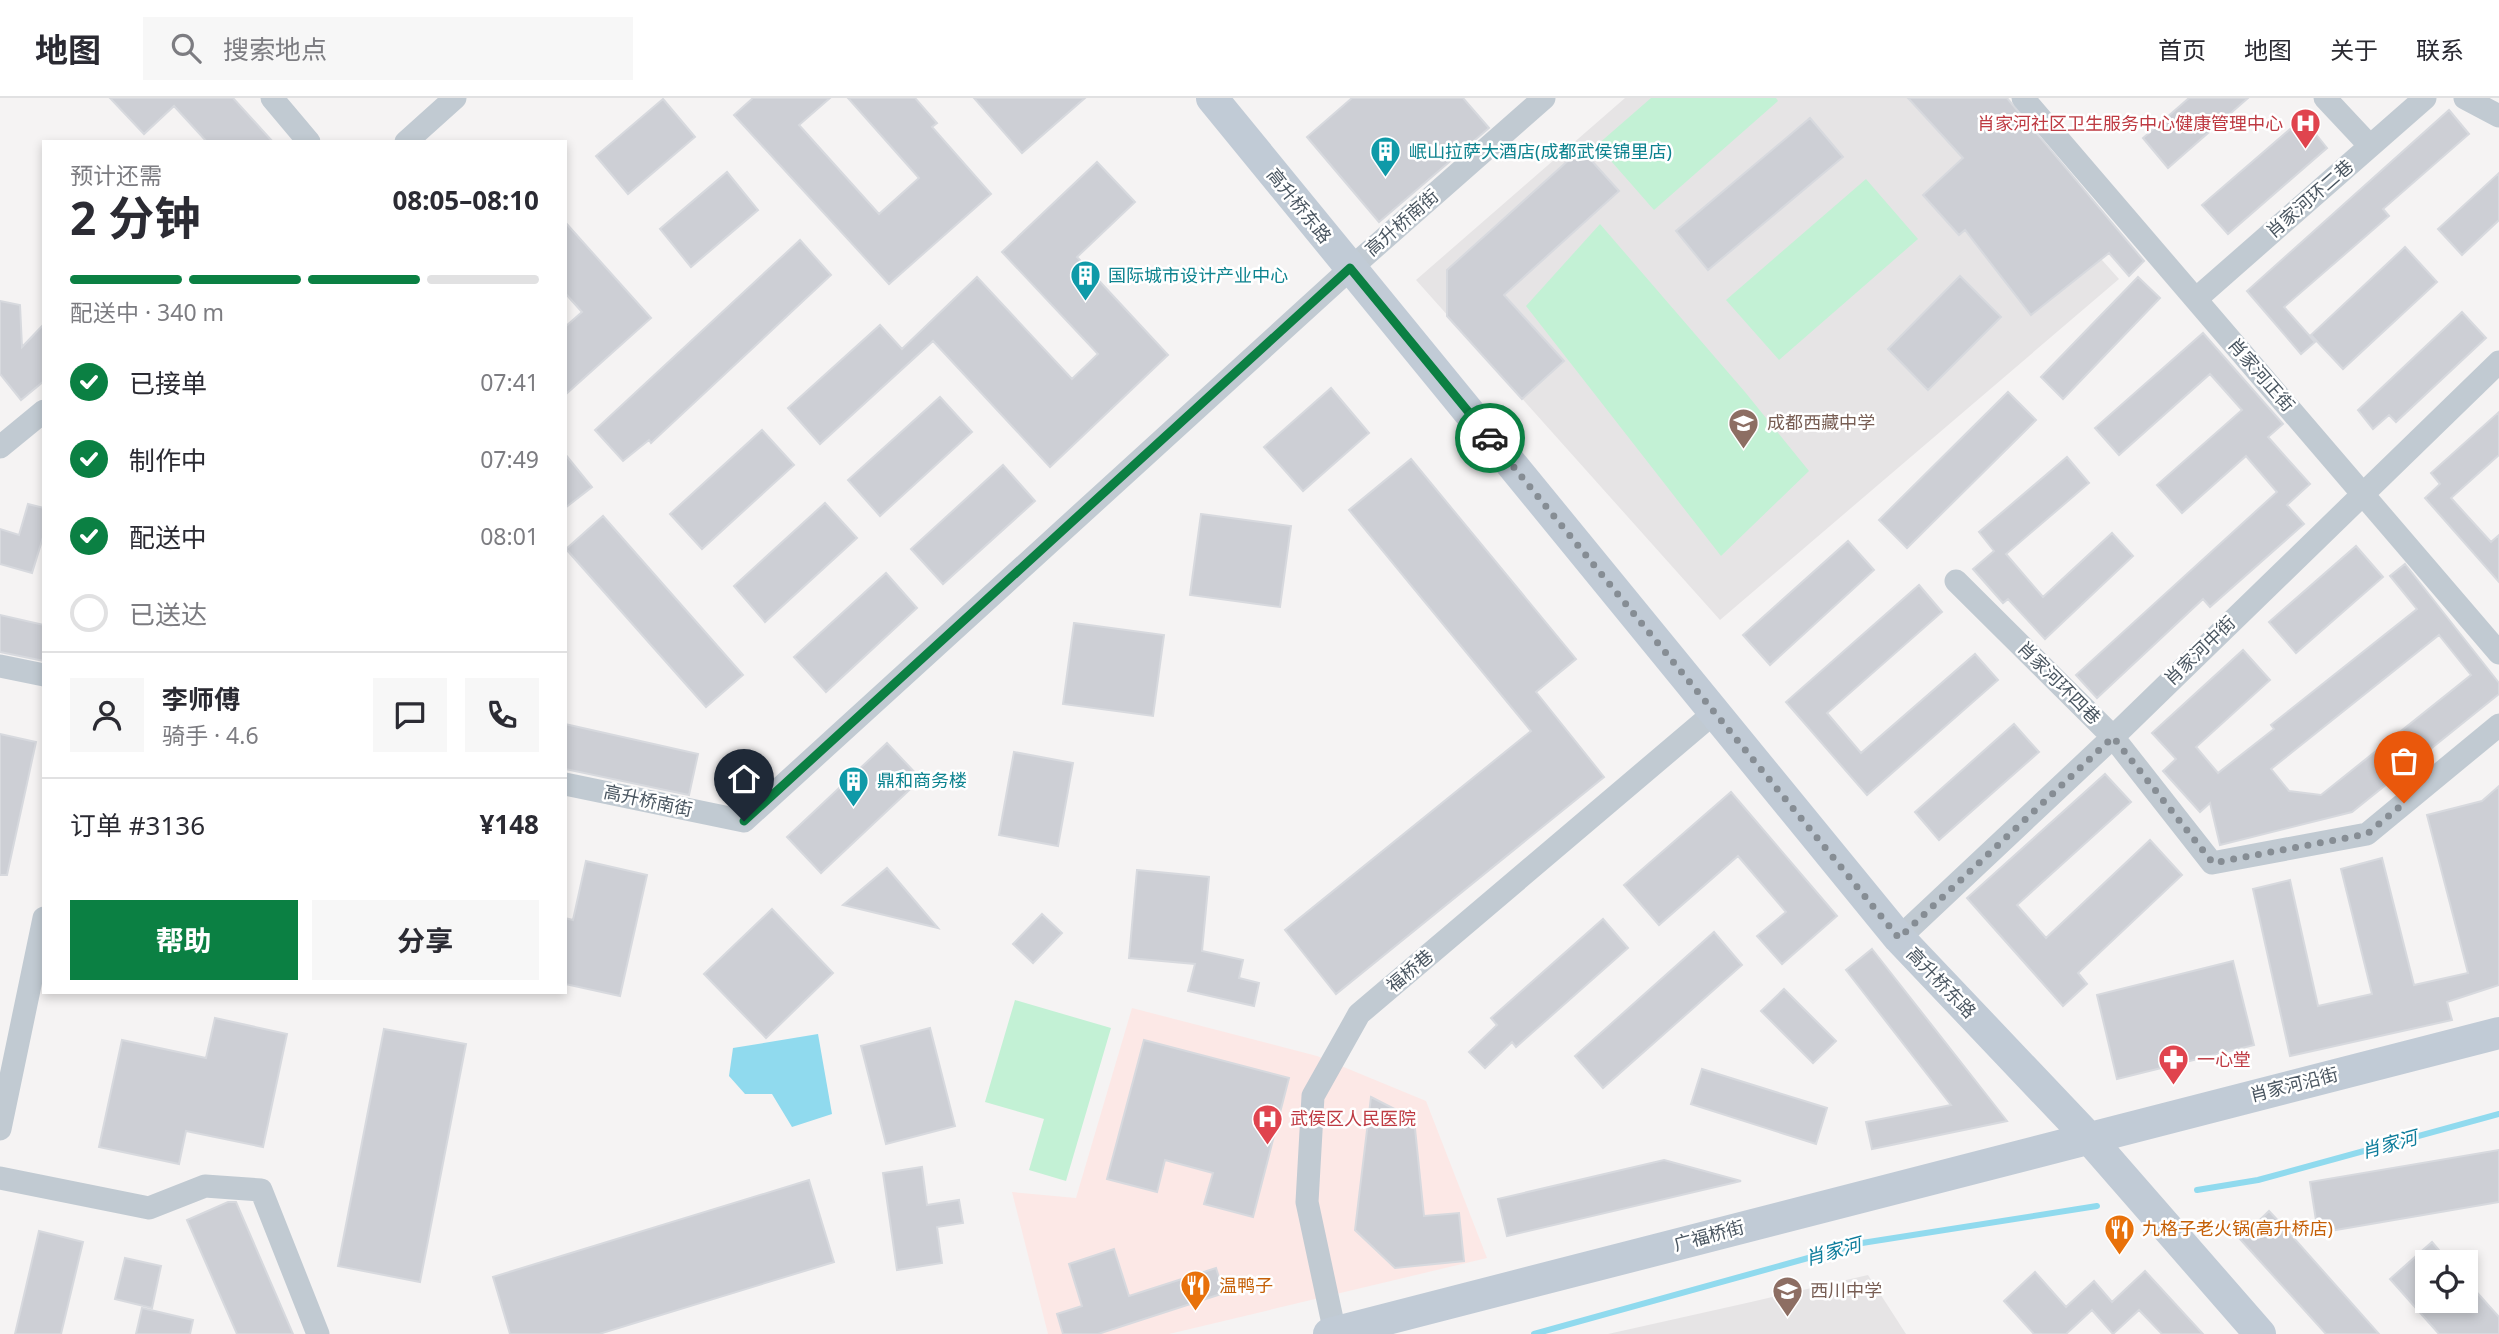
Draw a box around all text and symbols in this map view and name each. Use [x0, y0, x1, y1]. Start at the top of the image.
search box [143, 17, 633, 80]
text: 地图 [35, 27, 101, 72]
icon: search [167, 29, 205, 67]
text: 搜索地点 [223, 31, 327, 67]
text: 首页 [2158, 33, 2206, 66]
text: 地图 [2244, 33, 2292, 66]
text: 关于 [2330, 33, 2378, 66]
text: 联系 [2416, 33, 2464, 66]
hospital icon: 肖家河社区卫生服务中心健康管理中心 [2289, 107, 2323, 151]
place label: 肖家河社区卫生服务中心健康管理中心 [1977, 111, 2283, 135]
building icon: 岷山拉萨大酒店(成都武侯锦里店) [1369, 135, 1403, 179]
place label: 岷山拉萨大酒店(成都武侯锦里店) [1409, 139, 1672, 163]
street label: 肖家河环二巷 [2261, 154, 2358, 243]
text: 预计还需 [70, 159, 162, 191]
street label: 高升桥东路 [1262, 163, 1337, 248]
text: 08:05–08:10 [392, 182, 539, 218]
street label: 高升桥南街 [1360, 184, 1443, 261]
text: 2 分钟 [70, 186, 200, 248]
building icon: 国际城市设计产业中心 [1068, 259, 1102, 303]
place label: 国际城市设计产业中心 [1108, 263, 1288, 287]
text: 配送中 · 340 m [70, 296, 224, 328]
street label: 肖家河正街 [2223, 333, 2300, 416]
icon: check [70, 363, 108, 401]
text: 已接单 [129, 365, 207, 401]
text: 07:41 [480, 366, 539, 398]
courier [1455, 403, 1525, 473]
school or university icon: 成都西藏中学 [1727, 406, 1761, 450]
place label: 成都西藏中学 [1767, 410, 1875, 434]
icon: car [1471, 419, 1509, 457]
icon: check [70, 440, 108, 478]
text: 制作中 [129, 442, 207, 478]
text: 07:49 [480, 443, 539, 475]
icon: check [70, 517, 108, 555]
text: 配送中 [129, 519, 207, 555]
text: 08:01 [480, 520, 539, 552]
text: 已送达 [129, 596, 207, 632]
street label: 肖家河中街 [2159, 610, 2240, 690]
street label: 肖家河环四巷 [2013, 636, 2106, 729]
button: person [70, 678, 144, 752]
button: chat [373, 678, 447, 752]
button: phone [465, 678, 539, 752]
text: 李师傅 [162, 681, 240, 717]
text: 骑手 · 4.6 [162, 719, 259, 751]
pin [2374, 731, 2434, 803]
icon: bag [2385, 742, 2423, 780]
pin [714, 749, 774, 821]
icon: home [725, 760, 763, 798]
building icon: 鼎和商务楼 [837, 764, 871, 808]
place label: 鼎和商务楼 [877, 768, 967, 792]
street label: 高升桥南街 [602, 779, 695, 821]
text: ¥148 [480, 806, 539, 842]
text: 订单 #3136 [70, 807, 205, 843]
button: 帮助 [70, 900, 298, 980]
button: 分享 [312, 900, 539, 980]
street label: 高升桥东路 [1902, 942, 1982, 1023]
street label: 福桥巷 [1381, 944, 1438, 997]
pharmacy icon: 一心堂 [2157, 1043, 2191, 1087]
place label: 一心堂 [2197, 1047, 2251, 1071]
street label: 肖家河沿街 [2247, 1061, 2340, 1107]
hospital icon: 武侯区人民医院 [1250, 1102, 1284, 1146]
place label: 武侯区人民医院 [1290, 1106, 1416, 1130]
water label: 肖家河 [2358, 1123, 2424, 1164]
restaurant icon: 九格子老火锅(高升桥店) [2102, 1212, 2136, 1256]
street label: 广福桥街 [1671, 1214, 1747, 1256]
place label: 九格子老火锅(高升桥店) [2142, 1216, 2333, 1240]
water label: 肖家河 [1802, 1230, 1868, 1271]
map controls [2415, 1250, 2478, 1313]
button: locate [2415, 1250, 2478, 1313]
restaurant icon: 温鸭子 [1179, 1269, 1213, 1313]
place label: 温鸭子 [1219, 1273, 1273, 1297]
school or university icon: 西川中学 [1770, 1274, 1804, 1318]
place label: 西川中学 [1810, 1278, 1882, 1302]

